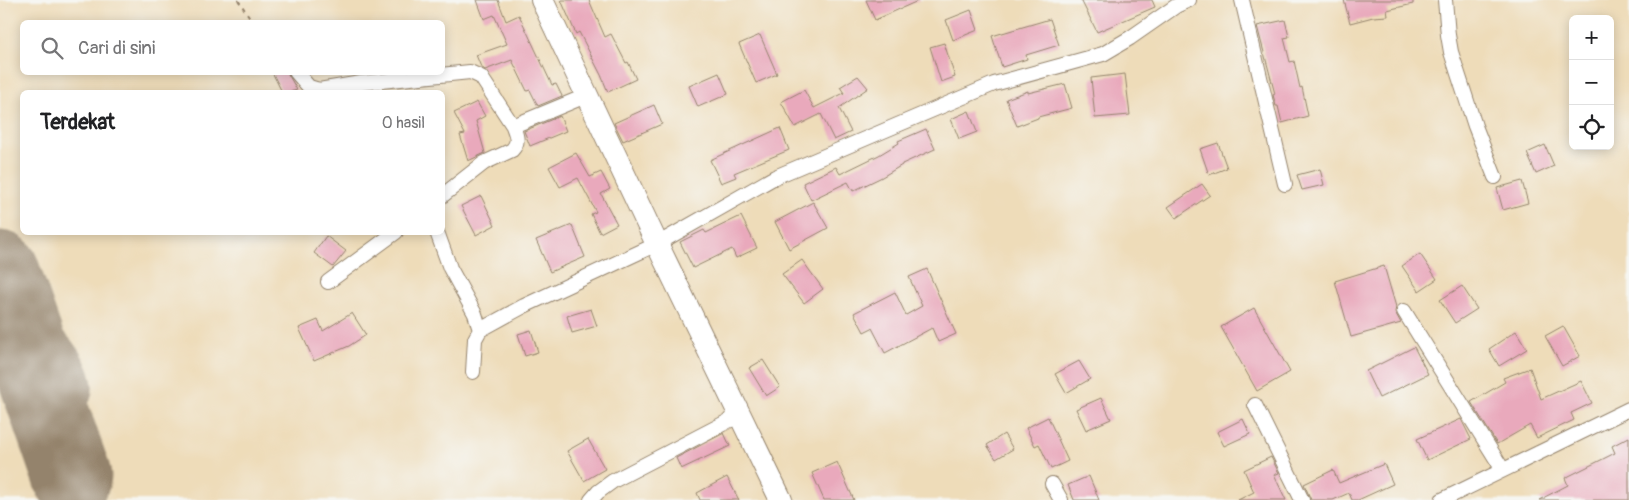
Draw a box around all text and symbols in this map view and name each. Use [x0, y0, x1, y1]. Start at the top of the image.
map controls [1569, 15, 1614, 150]
button: + [1569, 15, 1614, 60]
search box [20, 20, 445, 75]
icon: search [38, 34, 66, 62]
text: Cari di sini [78, 36, 155, 60]
button: − [1569, 60, 1614, 105]
button: locate [1569, 105, 1614, 150]
text: Terdekat [40, 109, 115, 136]
text: 0 hasil [382, 113, 425, 133]

